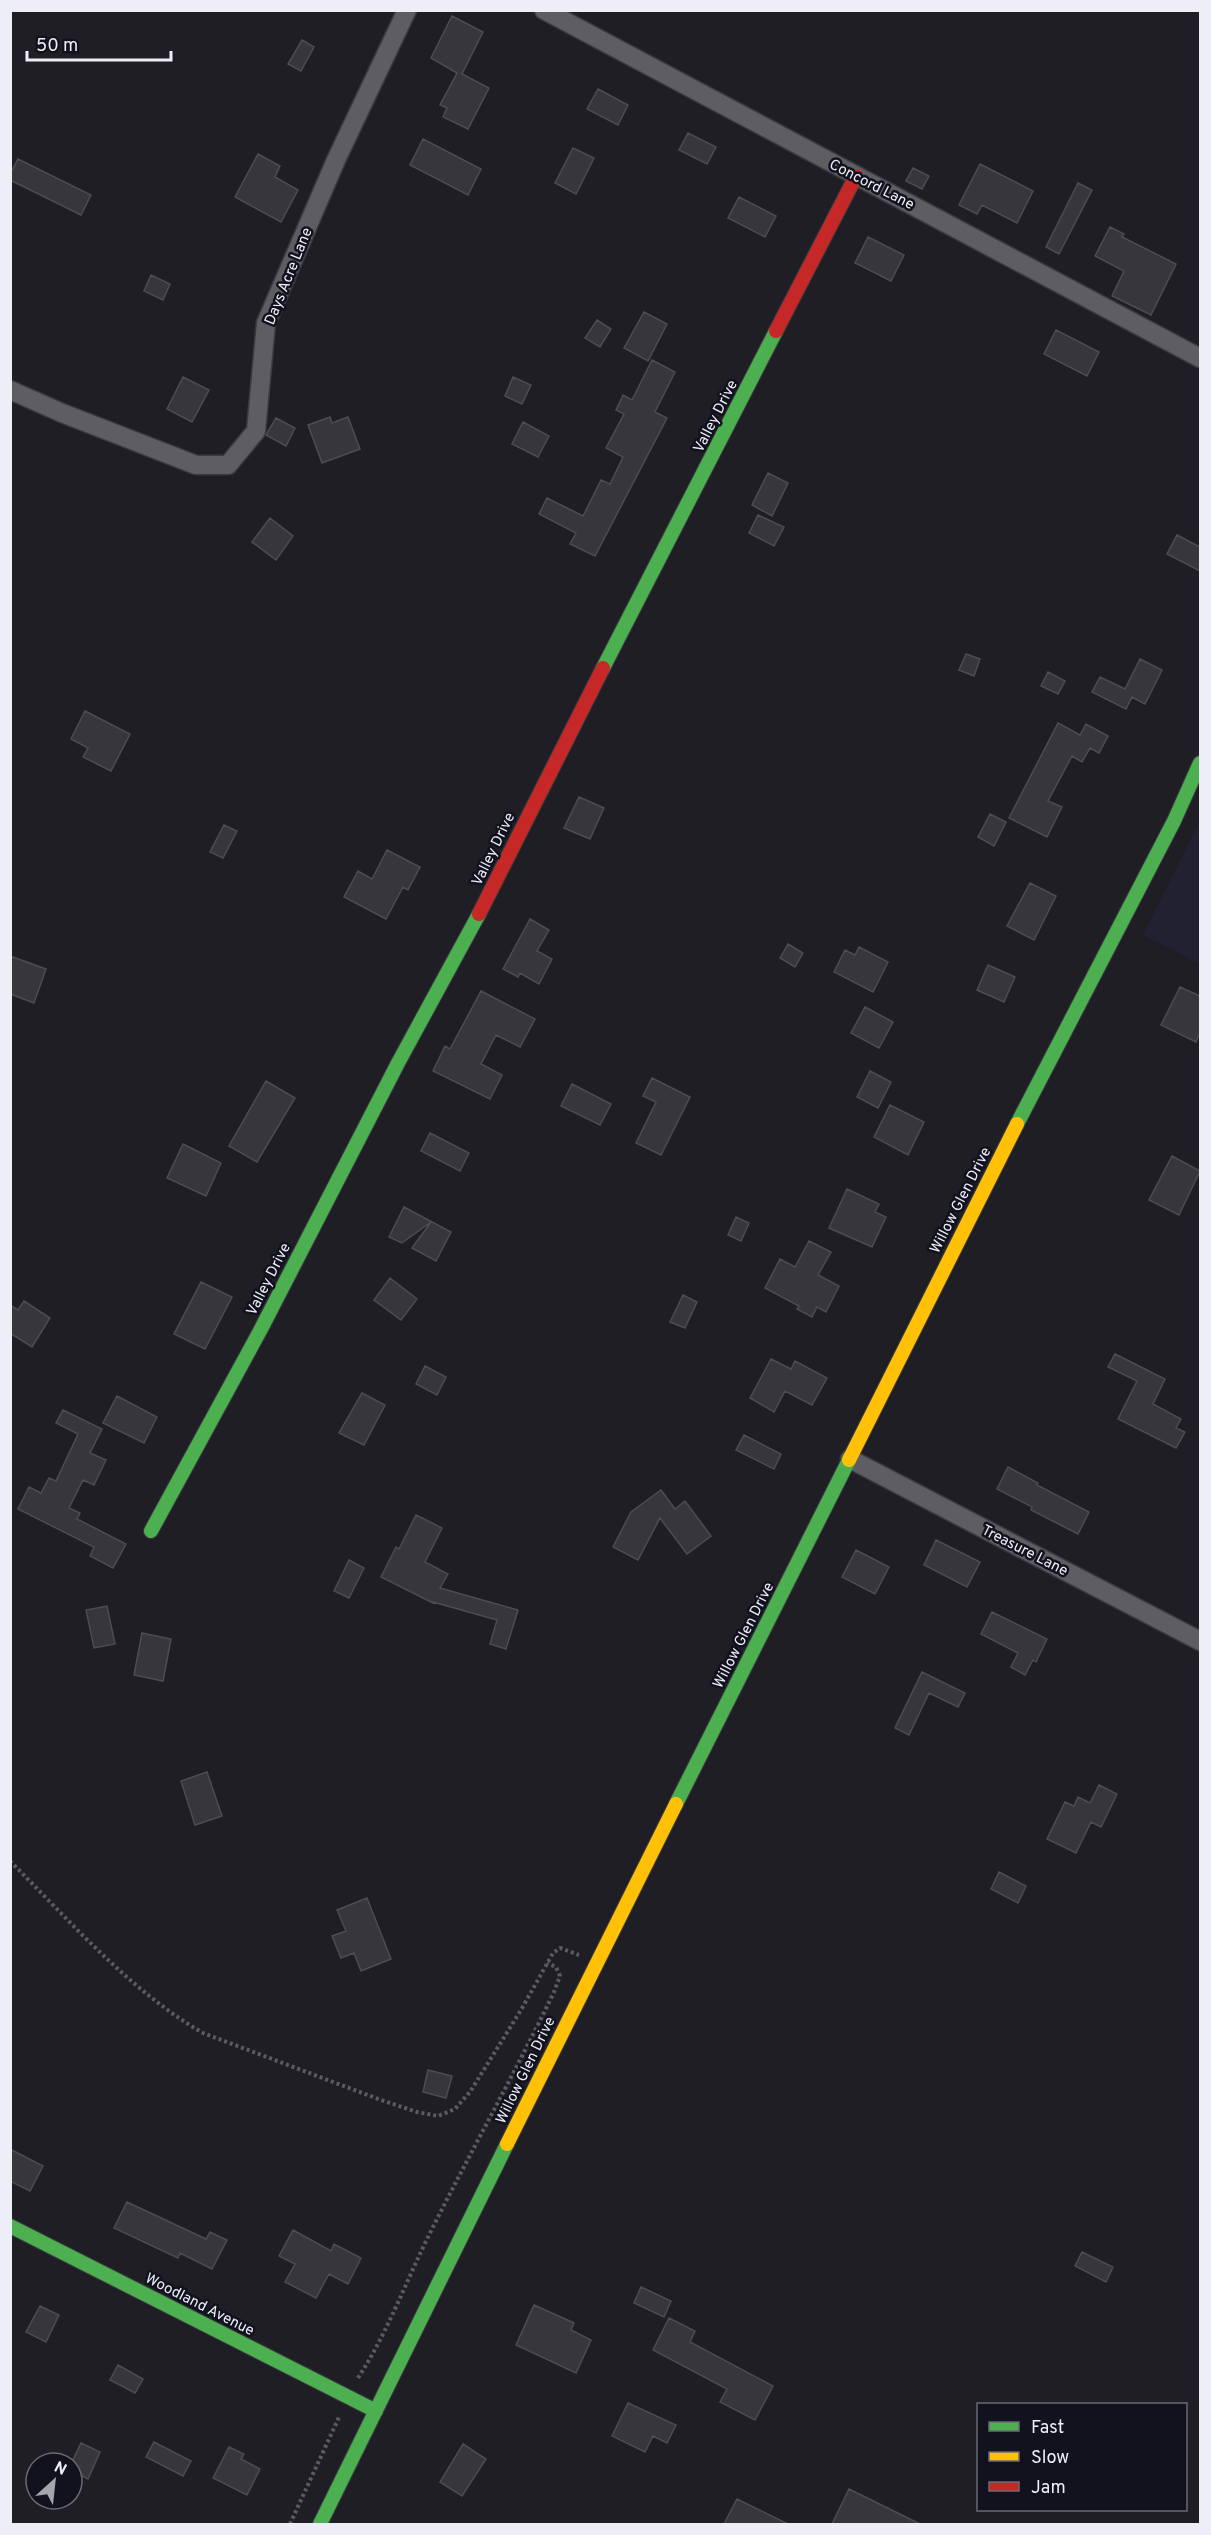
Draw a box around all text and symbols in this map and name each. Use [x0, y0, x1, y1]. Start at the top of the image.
scale bar [27, 24, 171, 62]
text: 50 m [36, 35, 78, 58]
street label: Concord Lane [825, 156, 917, 215]
street label: Days Acre Lane [261, 225, 318, 328]
street label: Valley Drive [690, 377, 743, 456]
street label: Valley Drive [468, 810, 520, 889]
street label: Willow Glen Drive [926, 1144, 996, 1257]
street label: Valley Drive [243, 1240, 296, 1319]
street label: Treasure Lane [978, 1521, 1071, 1581]
street label: Willow Glen Drive [709, 1579, 779, 1692]
street label: Willow Glen Drive [492, 2014, 560, 2127]
street label: Woodland Avenue [141, 2270, 257, 2341]
legend [977, 2403, 1187, 2511]
text: Fast [1031, 2417, 1064, 2440]
text: Slow [1031, 2447, 1069, 2470]
north arrow [24, 2451, 84, 2511]
text: N [50, 2458, 70, 2481]
text: Jam [1031, 2477, 1066, 2500]

